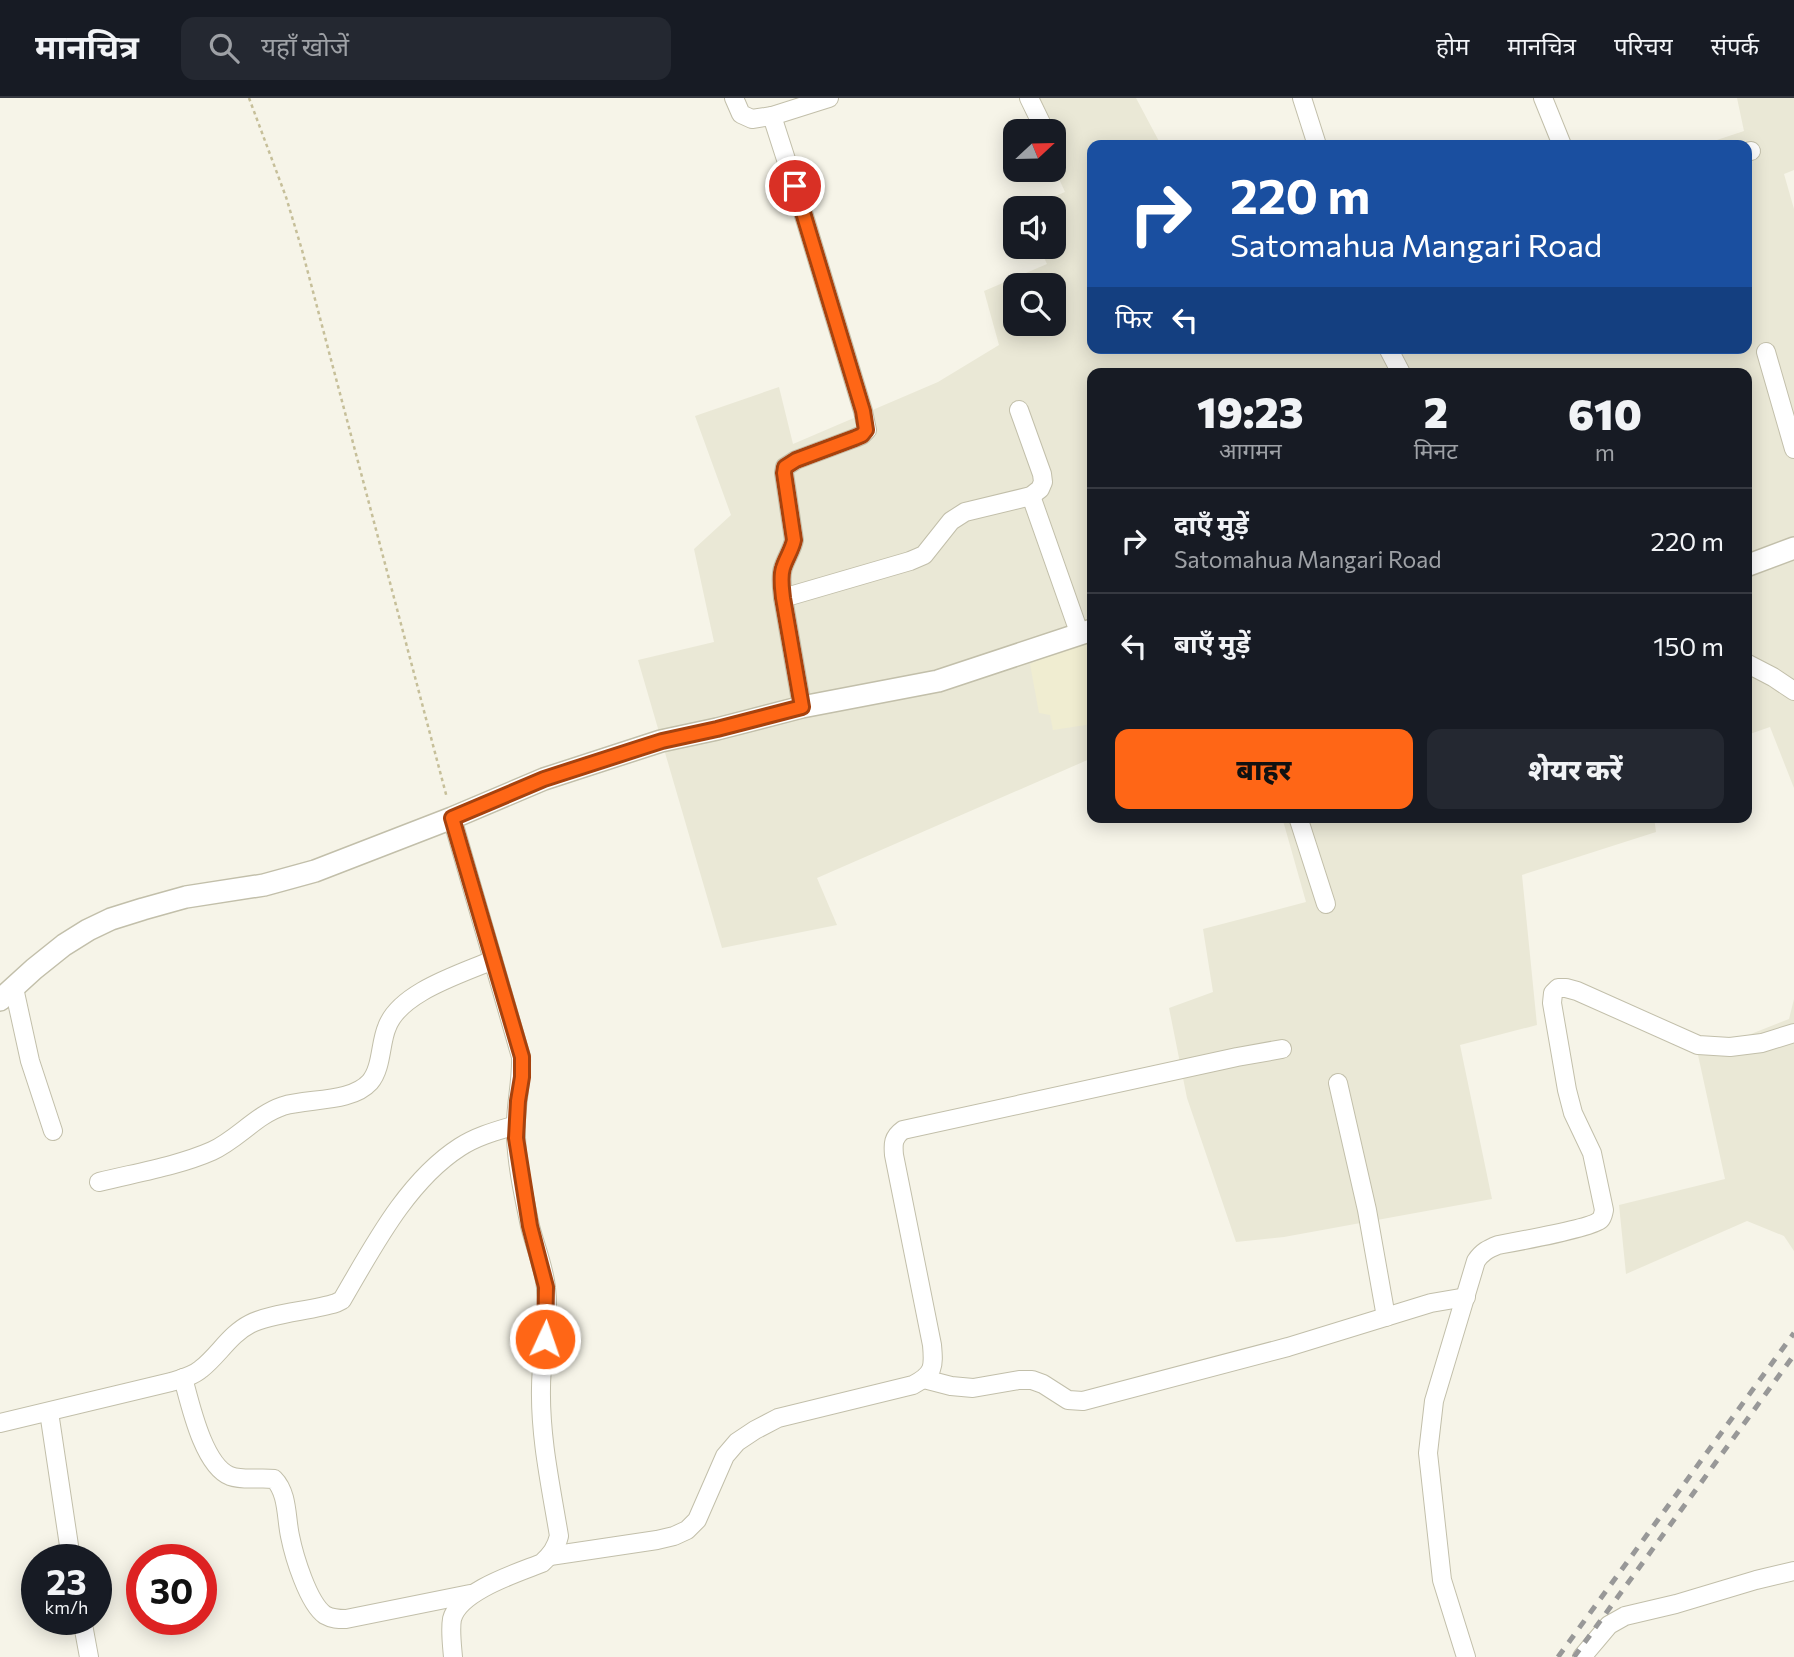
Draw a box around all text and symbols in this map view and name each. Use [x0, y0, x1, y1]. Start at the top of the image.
search box [181, 17, 671, 80]
text: मानचित्र [35, 25, 139, 66]
icon: search [205, 29, 243, 67]
text: यहाँ खोजें [261, 30, 349, 61]
text: होम [1436, 31, 1469, 60]
text: मानचित्र [1507, 31, 1576, 60]
text: परिचय [1614, 31, 1673, 60]
text: संपर्क [1711, 31, 1759, 60]
north arrow [1003, 119, 1066, 182]
map controls [1003, 119, 1066, 336]
pin [765, 156, 825, 216]
text: 220 m [1230, 164, 1370, 224]
icon: arrive [776, 167, 814, 205]
icon: right [1115, 168, 1206, 259]
button: sound [1003, 196, 1066, 259]
text: Satomahua Mangari Road [1230, 224, 1602, 264]
button: search [1003, 273, 1066, 336]
icon: left [1166, 301, 1204, 339]
text: फिर [1115, 302, 1152, 333]
text: 19:23 [1197, 385, 1304, 437]
text: 2 [1424, 385, 1448, 437]
text: 610 [1568, 387, 1642, 439]
text: आगमन [1219, 436, 1282, 464]
text: मिनट [1414, 436, 1458, 464]
text: m [1595, 438, 1615, 466]
text: दाएँ मुड़ें [1174, 508, 1249, 539]
icon: right [1115, 522, 1153, 560]
text: 220 m [1651, 525, 1724, 556]
text: Satomahua Mangari Road [1174, 545, 1442, 573]
icon: left [1115, 627, 1153, 665]
text: बाएँ मुड़ें [1174, 627, 1250, 658]
text: 150 m [1653, 630, 1724, 661]
button: बाहर [1115, 729, 1413, 809]
button: शेयर करें [1427, 729, 1724, 809]
position arrow [508, 1302, 582, 1376]
speed limit sign: 30 [126, 1544, 217, 1635]
text: 23 [46, 1559, 87, 1602]
text: km/h [45, 1596, 88, 1618]

